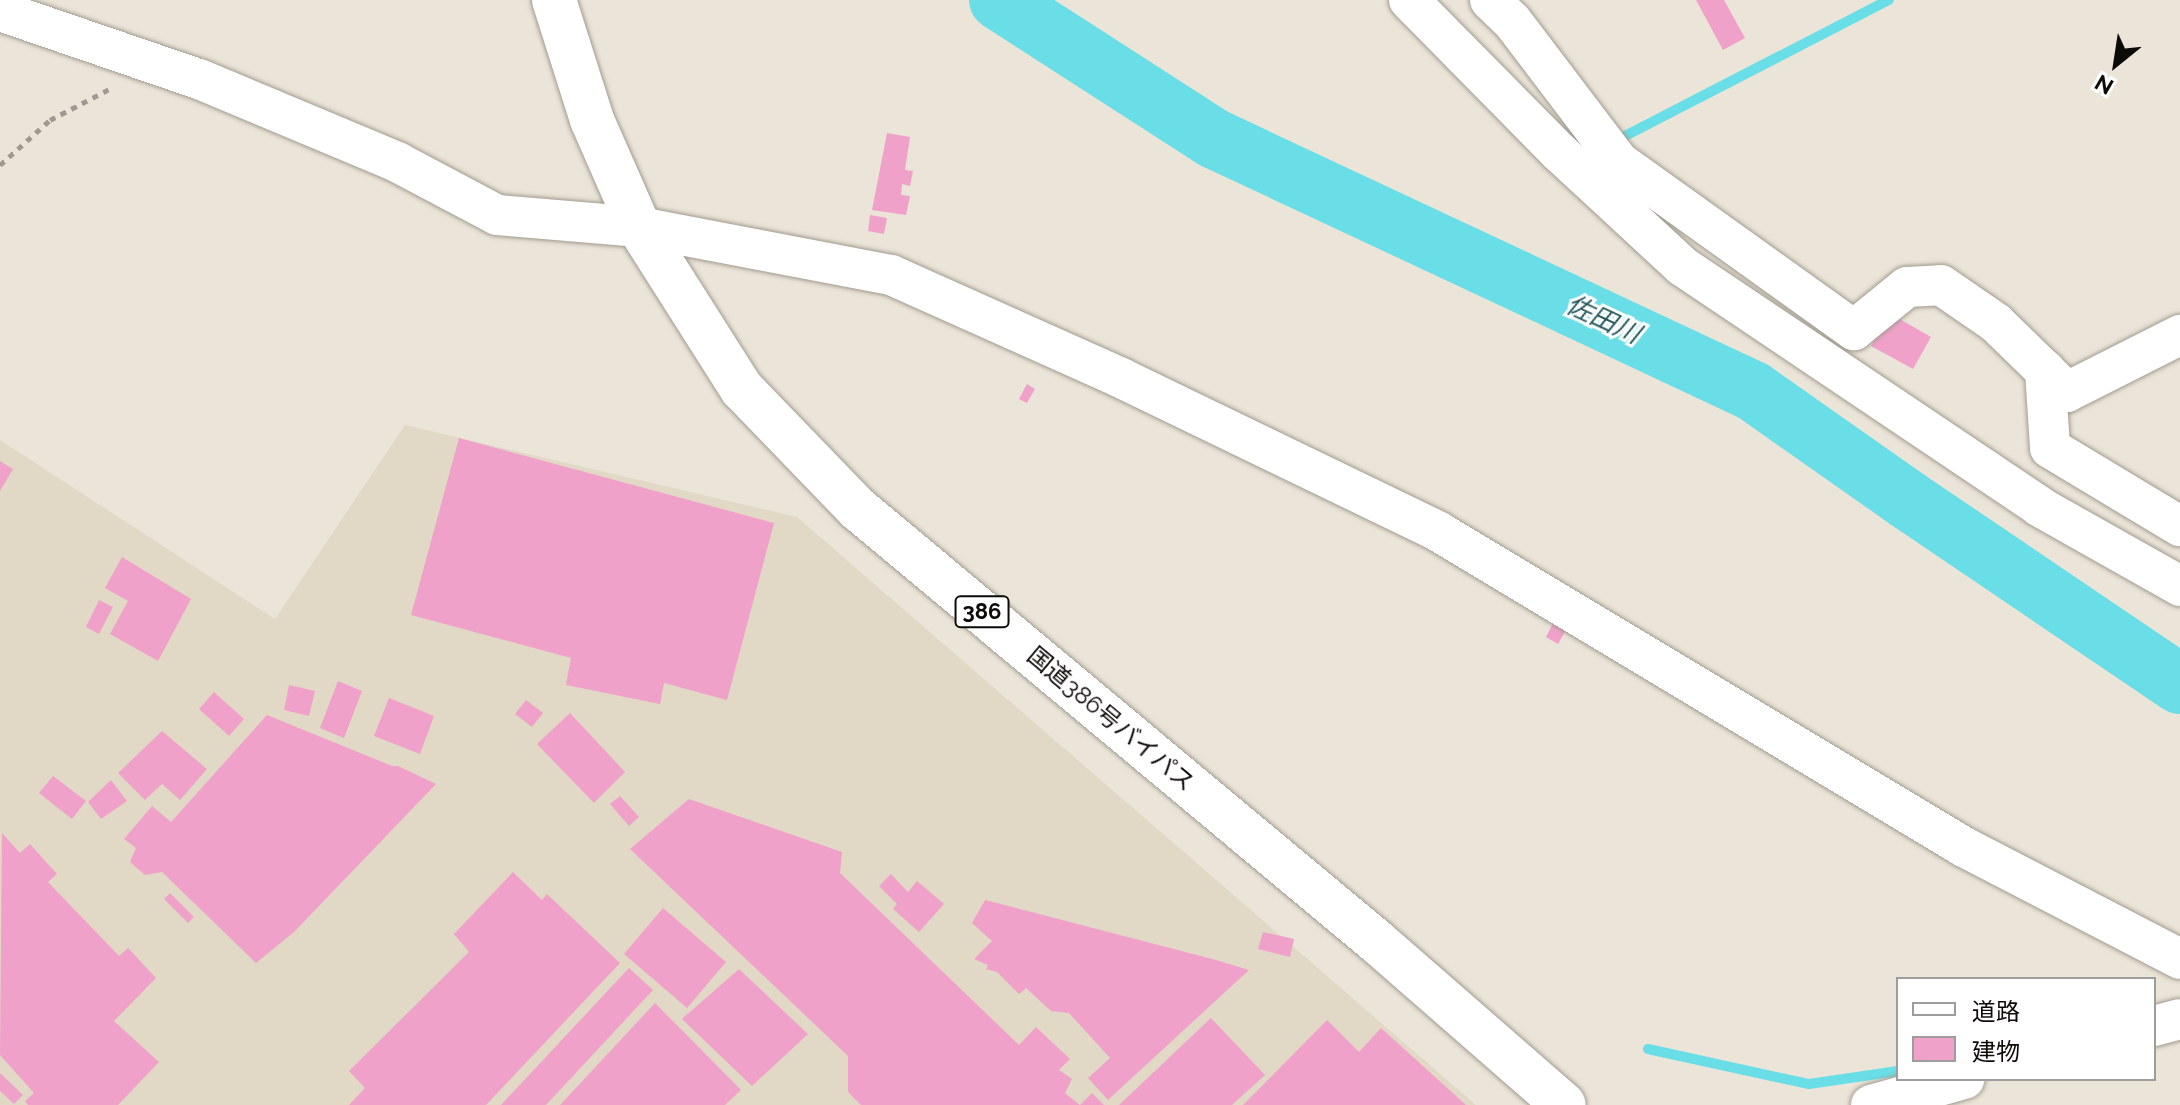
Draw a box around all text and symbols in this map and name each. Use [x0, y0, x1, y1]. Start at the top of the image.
north arrow [2076, 24, 2156, 104]
text: N [2090, 69, 2118, 100]
water label: 佐田川 [1561, 289, 1645, 351]
road number: 386 [954, 594, 1010, 630]
street label: 国道386号バイパス [1021, 641, 1201, 797]
legend [1896, 977, 2156, 1081]
text: 道路 [1972, 997, 2020, 1026]
text: 建物 [1972, 1037, 2020, 1066]

